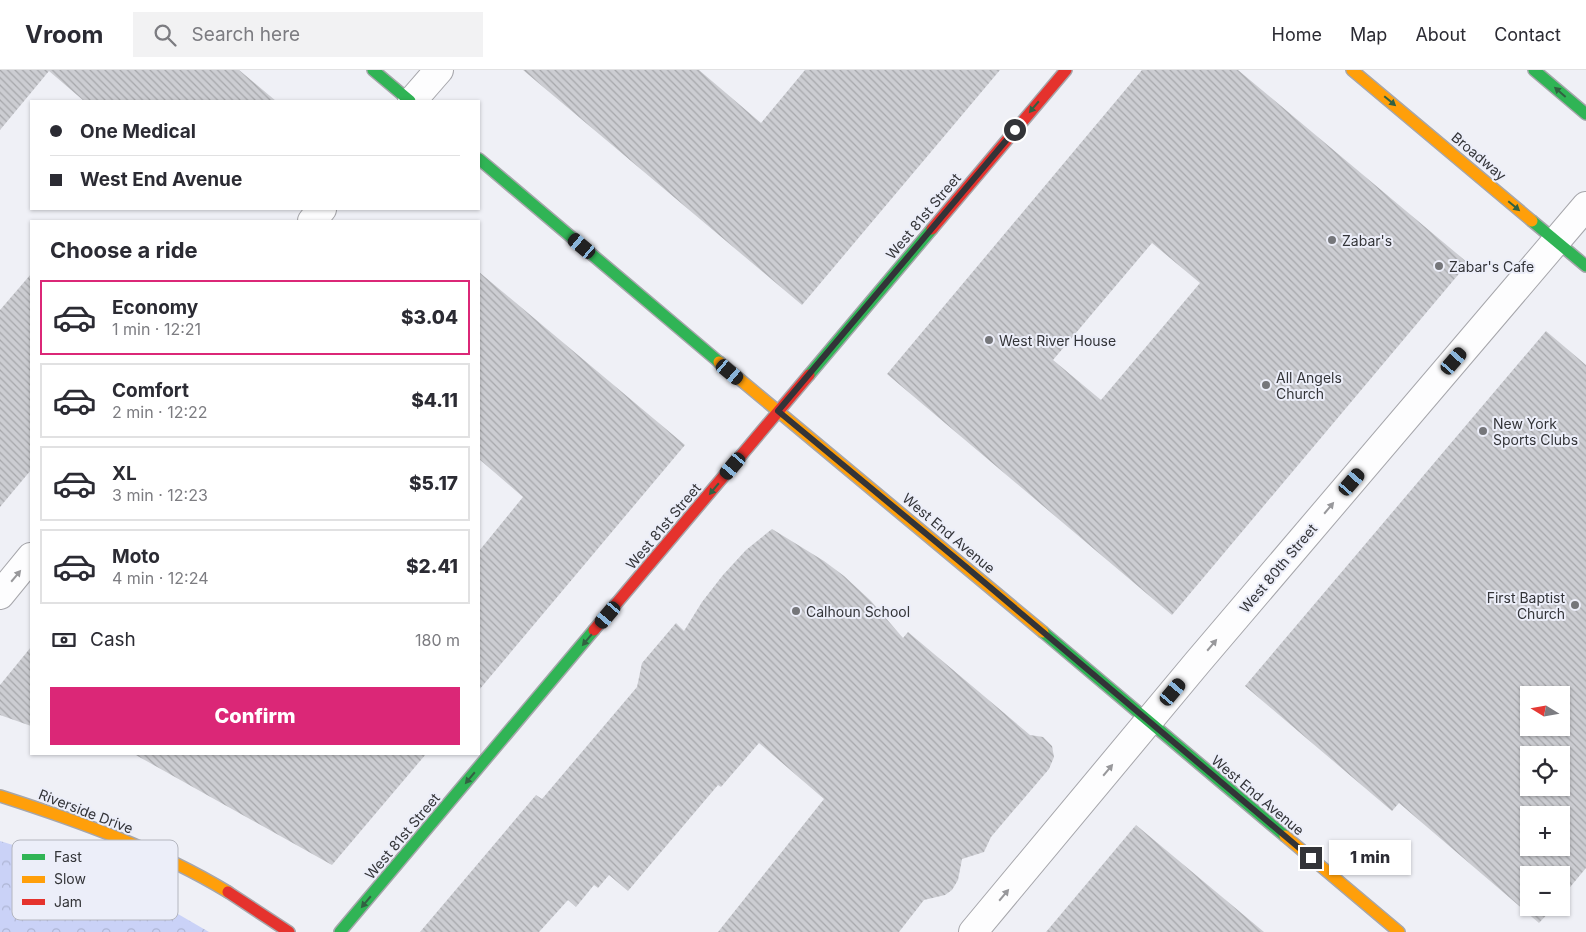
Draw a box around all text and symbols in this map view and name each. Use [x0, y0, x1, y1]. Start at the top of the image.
search box [133, 12, 483, 57]
text: Vroom [25, 20, 103, 49]
icon: search [151, 21, 179, 49]
text: Search here [191, 23, 300, 46]
text: Home [1272, 24, 1322, 45]
text: Map [1350, 24, 1387, 45]
text: About [1415, 24, 1466, 45]
text: Contact [1494, 24, 1561, 45]
one-way arrow [1554, 87, 1567, 98]
one-way arrow [1383, 96, 1396, 107]
one-way arrow [1029, 101, 1040, 114]
route start [1004, 119, 1026, 141]
text: One Medical [80, 120, 196, 143]
street label: Broadway [1448, 128, 1510, 184]
text: West End Avenue [80, 168, 242, 191]
street label: West 81st Street [882, 169, 964, 262]
one-way arrow [1508, 200, 1521, 211]
car [565, 231, 598, 261]
place label: Zabar's [1342, 232, 1392, 249]
marker: Zabar's [1326, 234, 1338, 246]
text: Choose a ride [50, 237, 198, 263]
place label: Zabar's Cafe [1449, 258, 1534, 275]
marker: Zabar's Cafe [1433, 260, 1445, 272]
icon: car [52, 295, 97, 340]
text: Economy [112, 296, 198, 319]
text: $3.04 [401, 306, 458, 329]
text: 1 min · 12:21 [112, 319, 201, 339]
place label: West River House [999, 332, 1116, 349]
marker: West River House [983, 334, 995, 346]
car [1438, 345, 1469, 377]
car [713, 357, 746, 387]
place label: All Angels Church [1276, 369, 1342, 402]
icon: car [52, 378, 97, 423]
text: Comfort [112, 379, 189, 402]
marker: All Angels Church [1260, 379, 1272, 391]
text: $4.11 [411, 389, 458, 412]
text: 2 min · 12:22 [112, 402, 208, 422]
place label: New York Sports Clubs [1493, 415, 1578, 448]
marker: New York Sports Clubs [1477, 425, 1489, 437]
car [717, 450, 748, 482]
icon: car [52, 461, 97, 506]
text: XL [112, 462, 137, 485]
car [1336, 466, 1367, 498]
text: $5.17 [409, 472, 458, 495]
street label: West 81st Street [622, 479, 704, 572]
one-way arrow [708, 483, 719, 496]
text: 3 min · 12:23 [112, 485, 208, 505]
street label: West End Avenue [899, 489, 999, 577]
one-way arrow [1323, 502, 1335, 514]
street label: West 80th Street [1236, 520, 1321, 616]
icon: car [52, 544, 97, 589]
text: Moto [112, 545, 160, 568]
text: $2.41 [406, 555, 458, 578]
text: 4 min · 12:24 [112, 568, 209, 588]
one-way arrow [10, 570, 21, 583]
place label: First Baptist Church [1487, 589, 1565, 622]
car [592, 599, 623, 631]
marker: First Baptist Church [1569, 599, 1581, 611]
place label: Calhoun School [806, 603, 910, 620]
marker: Calhoun School [790, 605, 802, 617]
icon: cash [50, 626, 78, 654]
text: Cash [90, 628, 136, 651]
text: 180 m [415, 630, 460, 650]
one-way arrow [581, 634, 592, 647]
one-way arrow [1207, 638, 1218, 651]
car [1157, 676, 1188, 708]
north arrow [1520, 686, 1570, 736]
map controls [1520, 686, 1570, 916]
button: Confirm [50, 687, 460, 745]
button: locate [1520, 746, 1570, 796]
street label: West End Avenue [1208, 751, 1308, 839]
one-way arrow [1103, 764, 1114, 777]
one-way arrow [465, 771, 476, 784]
street label: Riverside Drive [36, 785, 136, 837]
street label: West 81st Street [361, 789, 443, 882]
button: + [1520, 806, 1570, 856]
legend [12, 840, 178, 920]
callout: 1 min [1328, 840, 1411, 876]
route end [1300, 847, 1322, 869]
text: 1 min [1350, 847, 1390, 867]
text: Fast [54, 848, 82, 865]
button: − [1520, 866, 1570, 916]
text: Slow [54, 870, 86, 887]
one-way arrow [999, 888, 1010, 901]
text: Jam [54, 893, 82, 910]
one-way arrow [360, 895, 371, 908]

